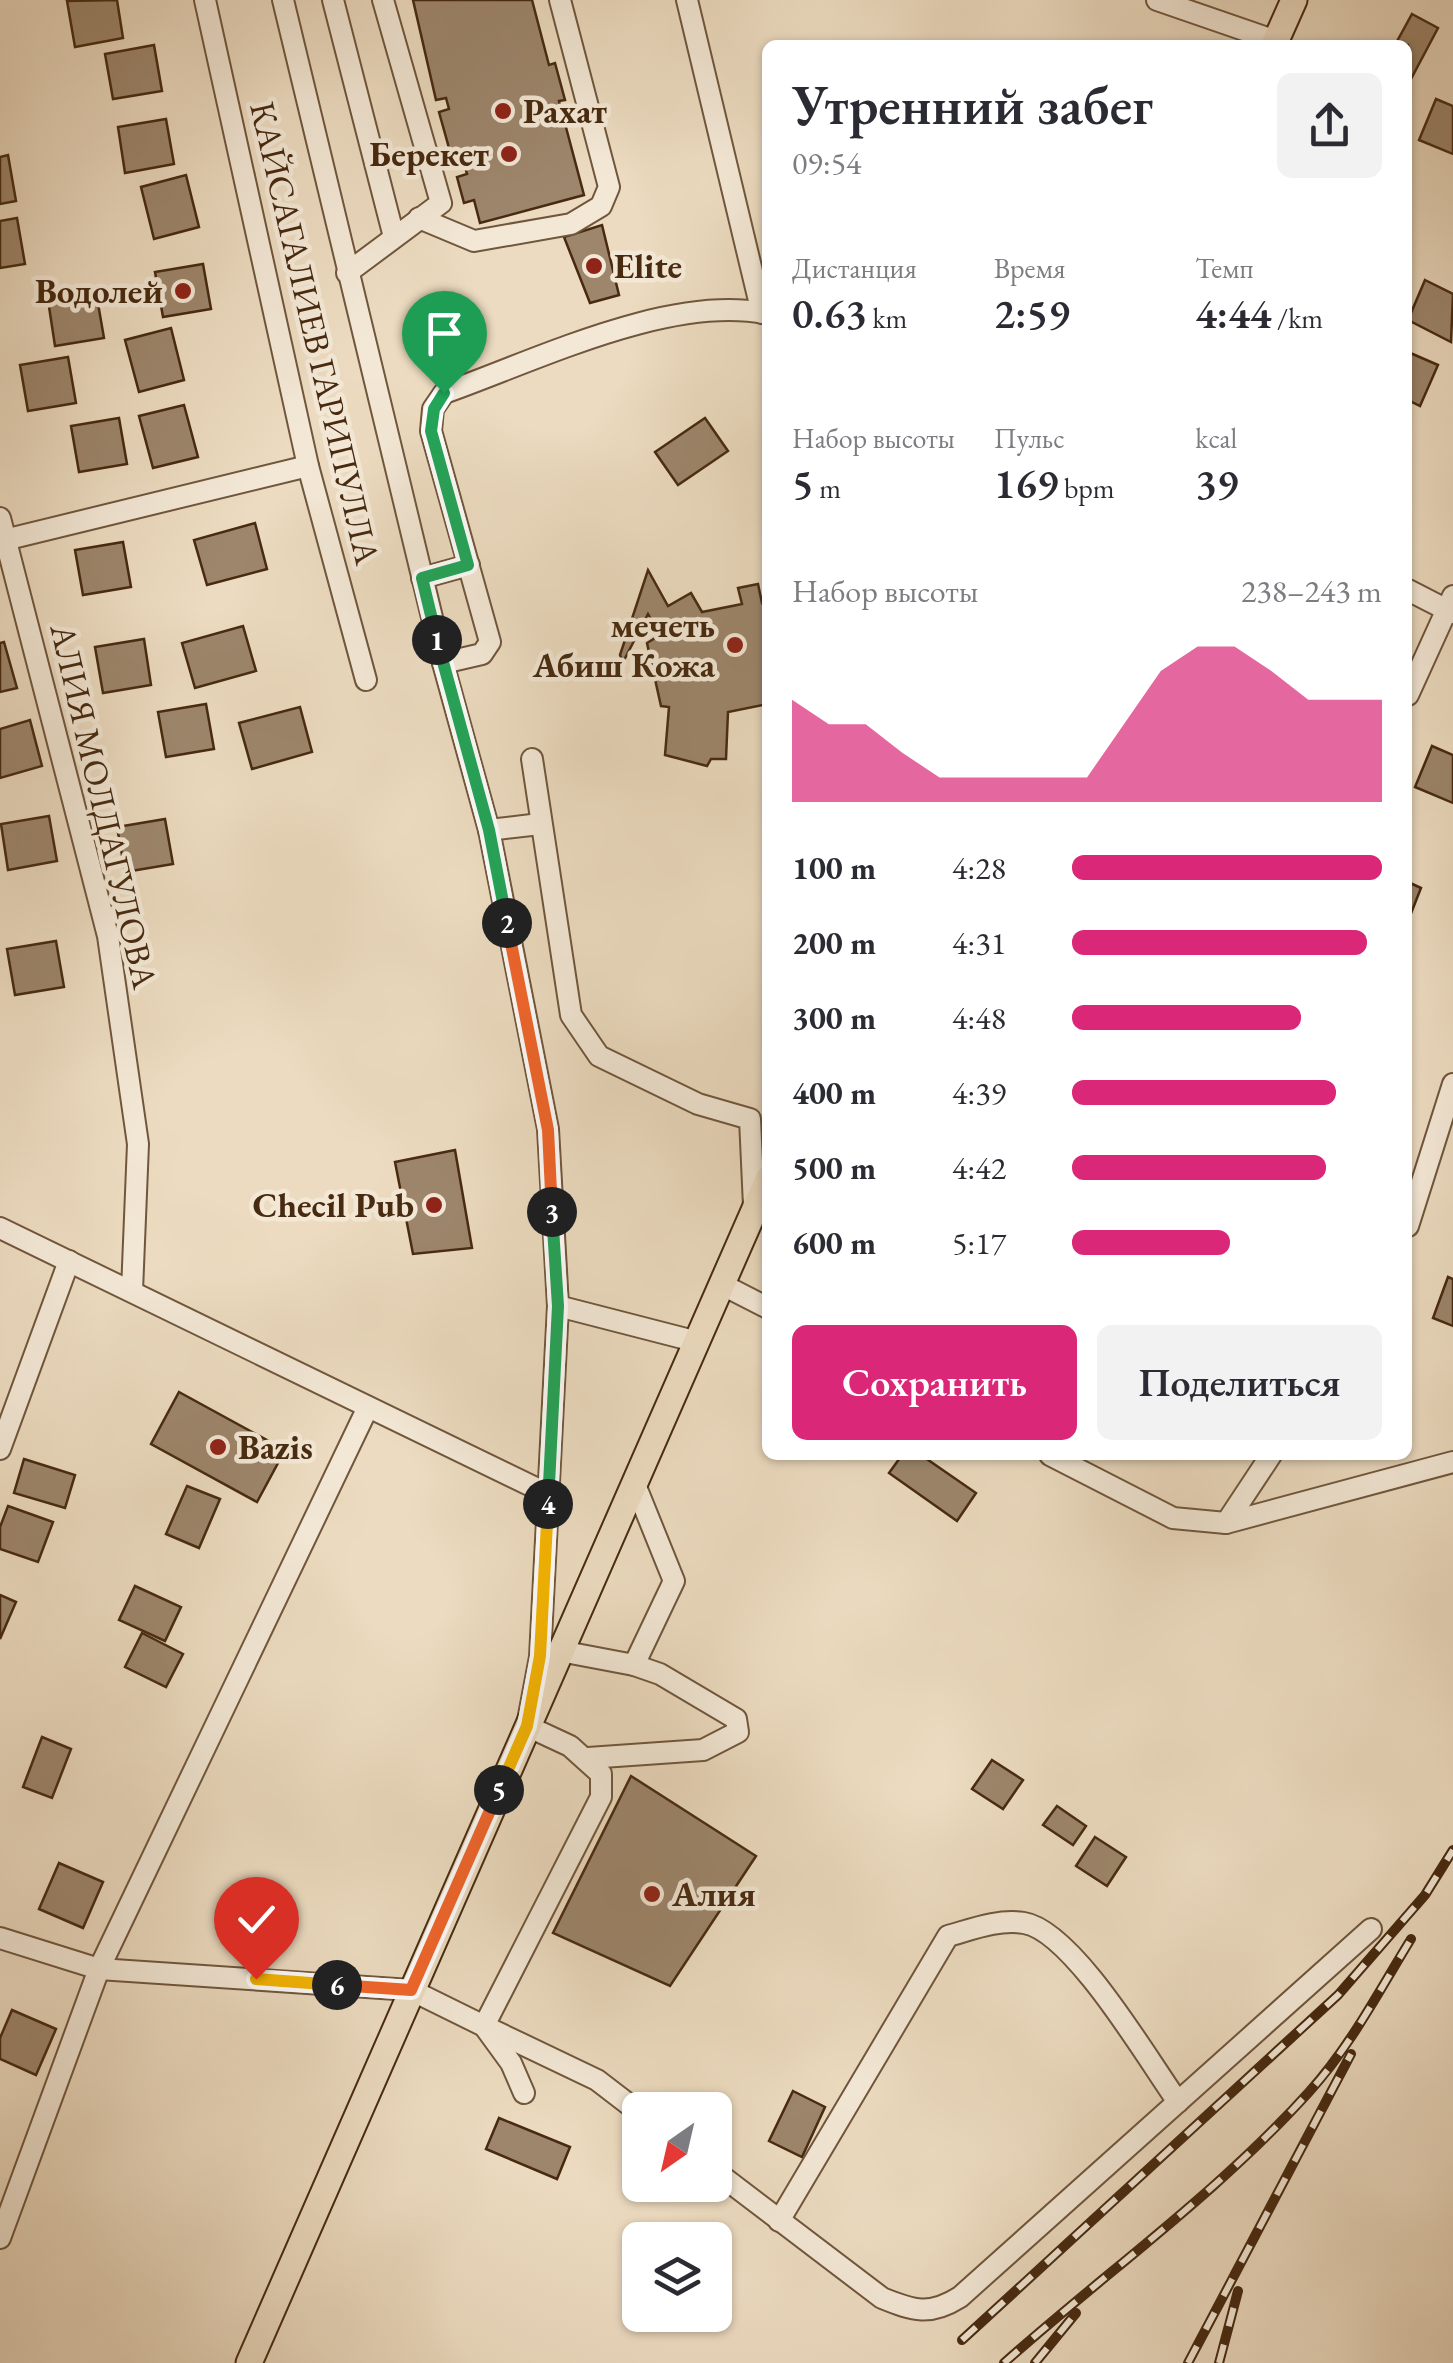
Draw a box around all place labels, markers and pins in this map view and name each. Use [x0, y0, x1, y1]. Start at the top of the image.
place label: Рахат [523, 88, 607, 133]
marker: Рахат [492, 100, 514, 122]
place label: Берекет [369, 131, 489, 176]
marker: Берекет [498, 143, 520, 165]
place label: Elite [614, 243, 682, 288]
marker: Elite [583, 255, 605, 277]
place label: Водолей [35, 268, 163, 313]
marker: Водолей [172, 280, 194, 302]
pin [402, 291, 487, 394]
place label: мечеть Абиш Кожа [532, 602, 716, 687]
pin: 1 [412, 615, 462, 665]
marker: мечеть Абиш Кожа [724, 634, 746, 656]
pin: 2 [482, 898, 532, 948]
place label: Checil Pub [253, 1182, 414, 1227]
pin: 3 [527, 1187, 577, 1237]
marker: Checil Pub [423, 1194, 445, 1216]
place label: Bazis [238, 1424, 313, 1469]
marker: Bazis [207, 1436, 229, 1458]
pin: 4 [523, 1479, 573, 1529]
pin: 5 [474, 1765, 524, 1815]
place label: Алия [671, 1871, 756, 1916]
pin [214, 1877, 299, 1980]
marker: Алия [641, 1883, 663, 1905]
pin: 6 [312, 1960, 362, 2010]

